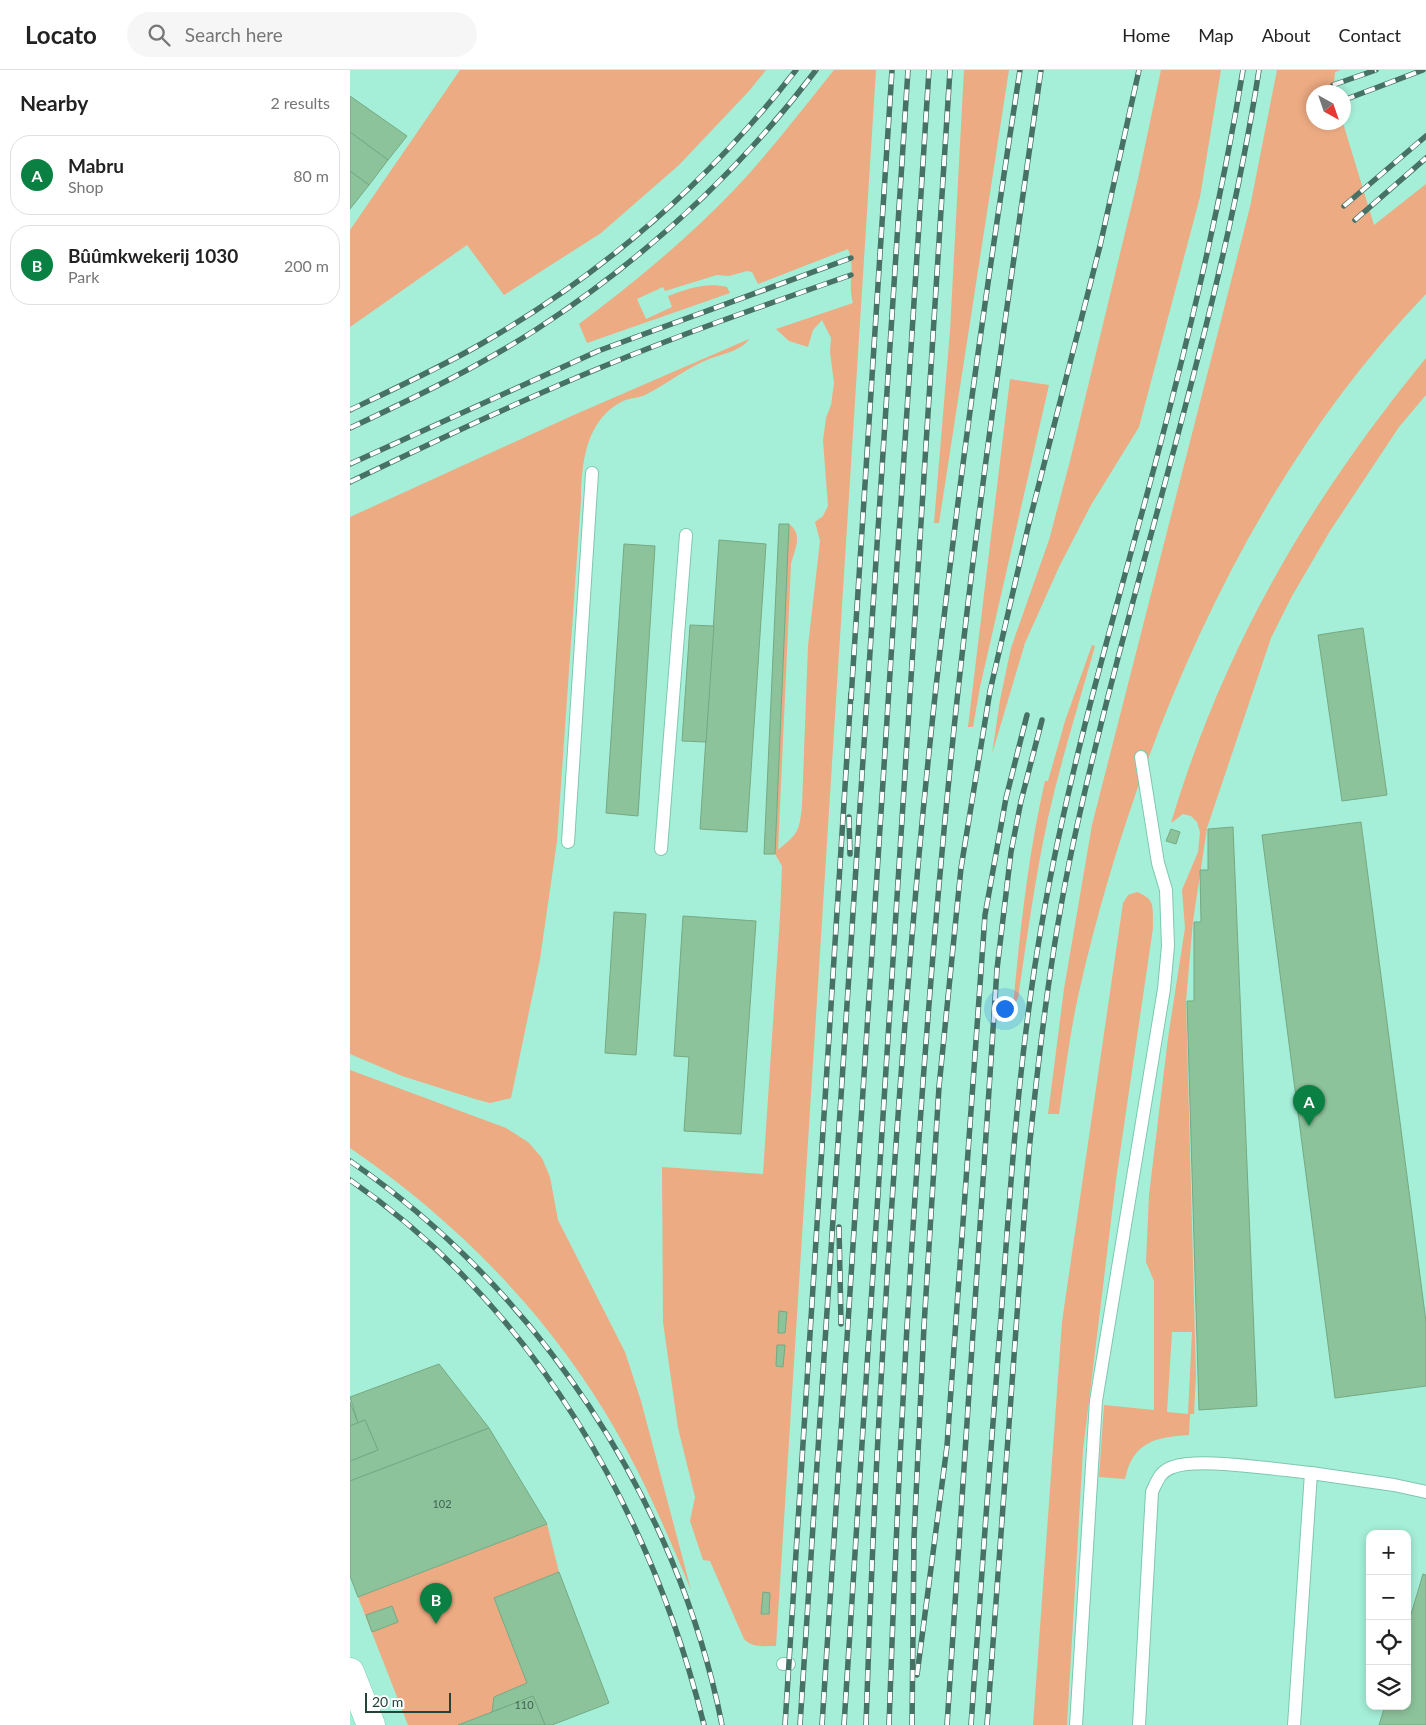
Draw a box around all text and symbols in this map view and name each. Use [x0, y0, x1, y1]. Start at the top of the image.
search box [127, 12, 477, 57]
text: Locato [25, 20, 97, 49]
icon: search [145, 21, 173, 49]
text: Search here [185, 23, 283, 46]
text: Home [1122, 24, 1170, 46]
text: Map [1198, 24, 1234, 46]
text: About [1262, 24, 1311, 46]
text: Contact [1339, 24, 1401, 46]
north arrow [1306, 85, 1351, 130]
text: Nearby [20, 90, 88, 115]
text: 2 results [270, 93, 330, 112]
text: Mabru [68, 154, 124, 177]
text: A [31, 166, 43, 185]
text: 80 m [293, 166, 329, 185]
text: Shop [68, 177, 104, 196]
text: Bûûmkwekerij 1030 [68, 244, 238, 267]
text: B [32, 256, 42, 275]
text: 200 m [284, 256, 329, 275]
text: Park [68, 267, 99, 286]
your location [992, 996, 1018, 1022]
pin: A [1293, 1085, 1325, 1126]
house number: 102 [432, 1497, 452, 1510]
map controls [1366, 1530, 1411, 1710]
button: + [1366, 1530, 1411, 1575]
button: − [1366, 1575, 1411, 1620]
pin: B [420, 1583, 452, 1624]
button: locate [1366, 1620, 1411, 1665]
button: layers [1366, 1665, 1411, 1710]
scale bar [365, 1690, 451, 1713]
text: 20 m [372, 1693, 403, 1710]
house number: 110 [514, 1698, 534, 1711]

